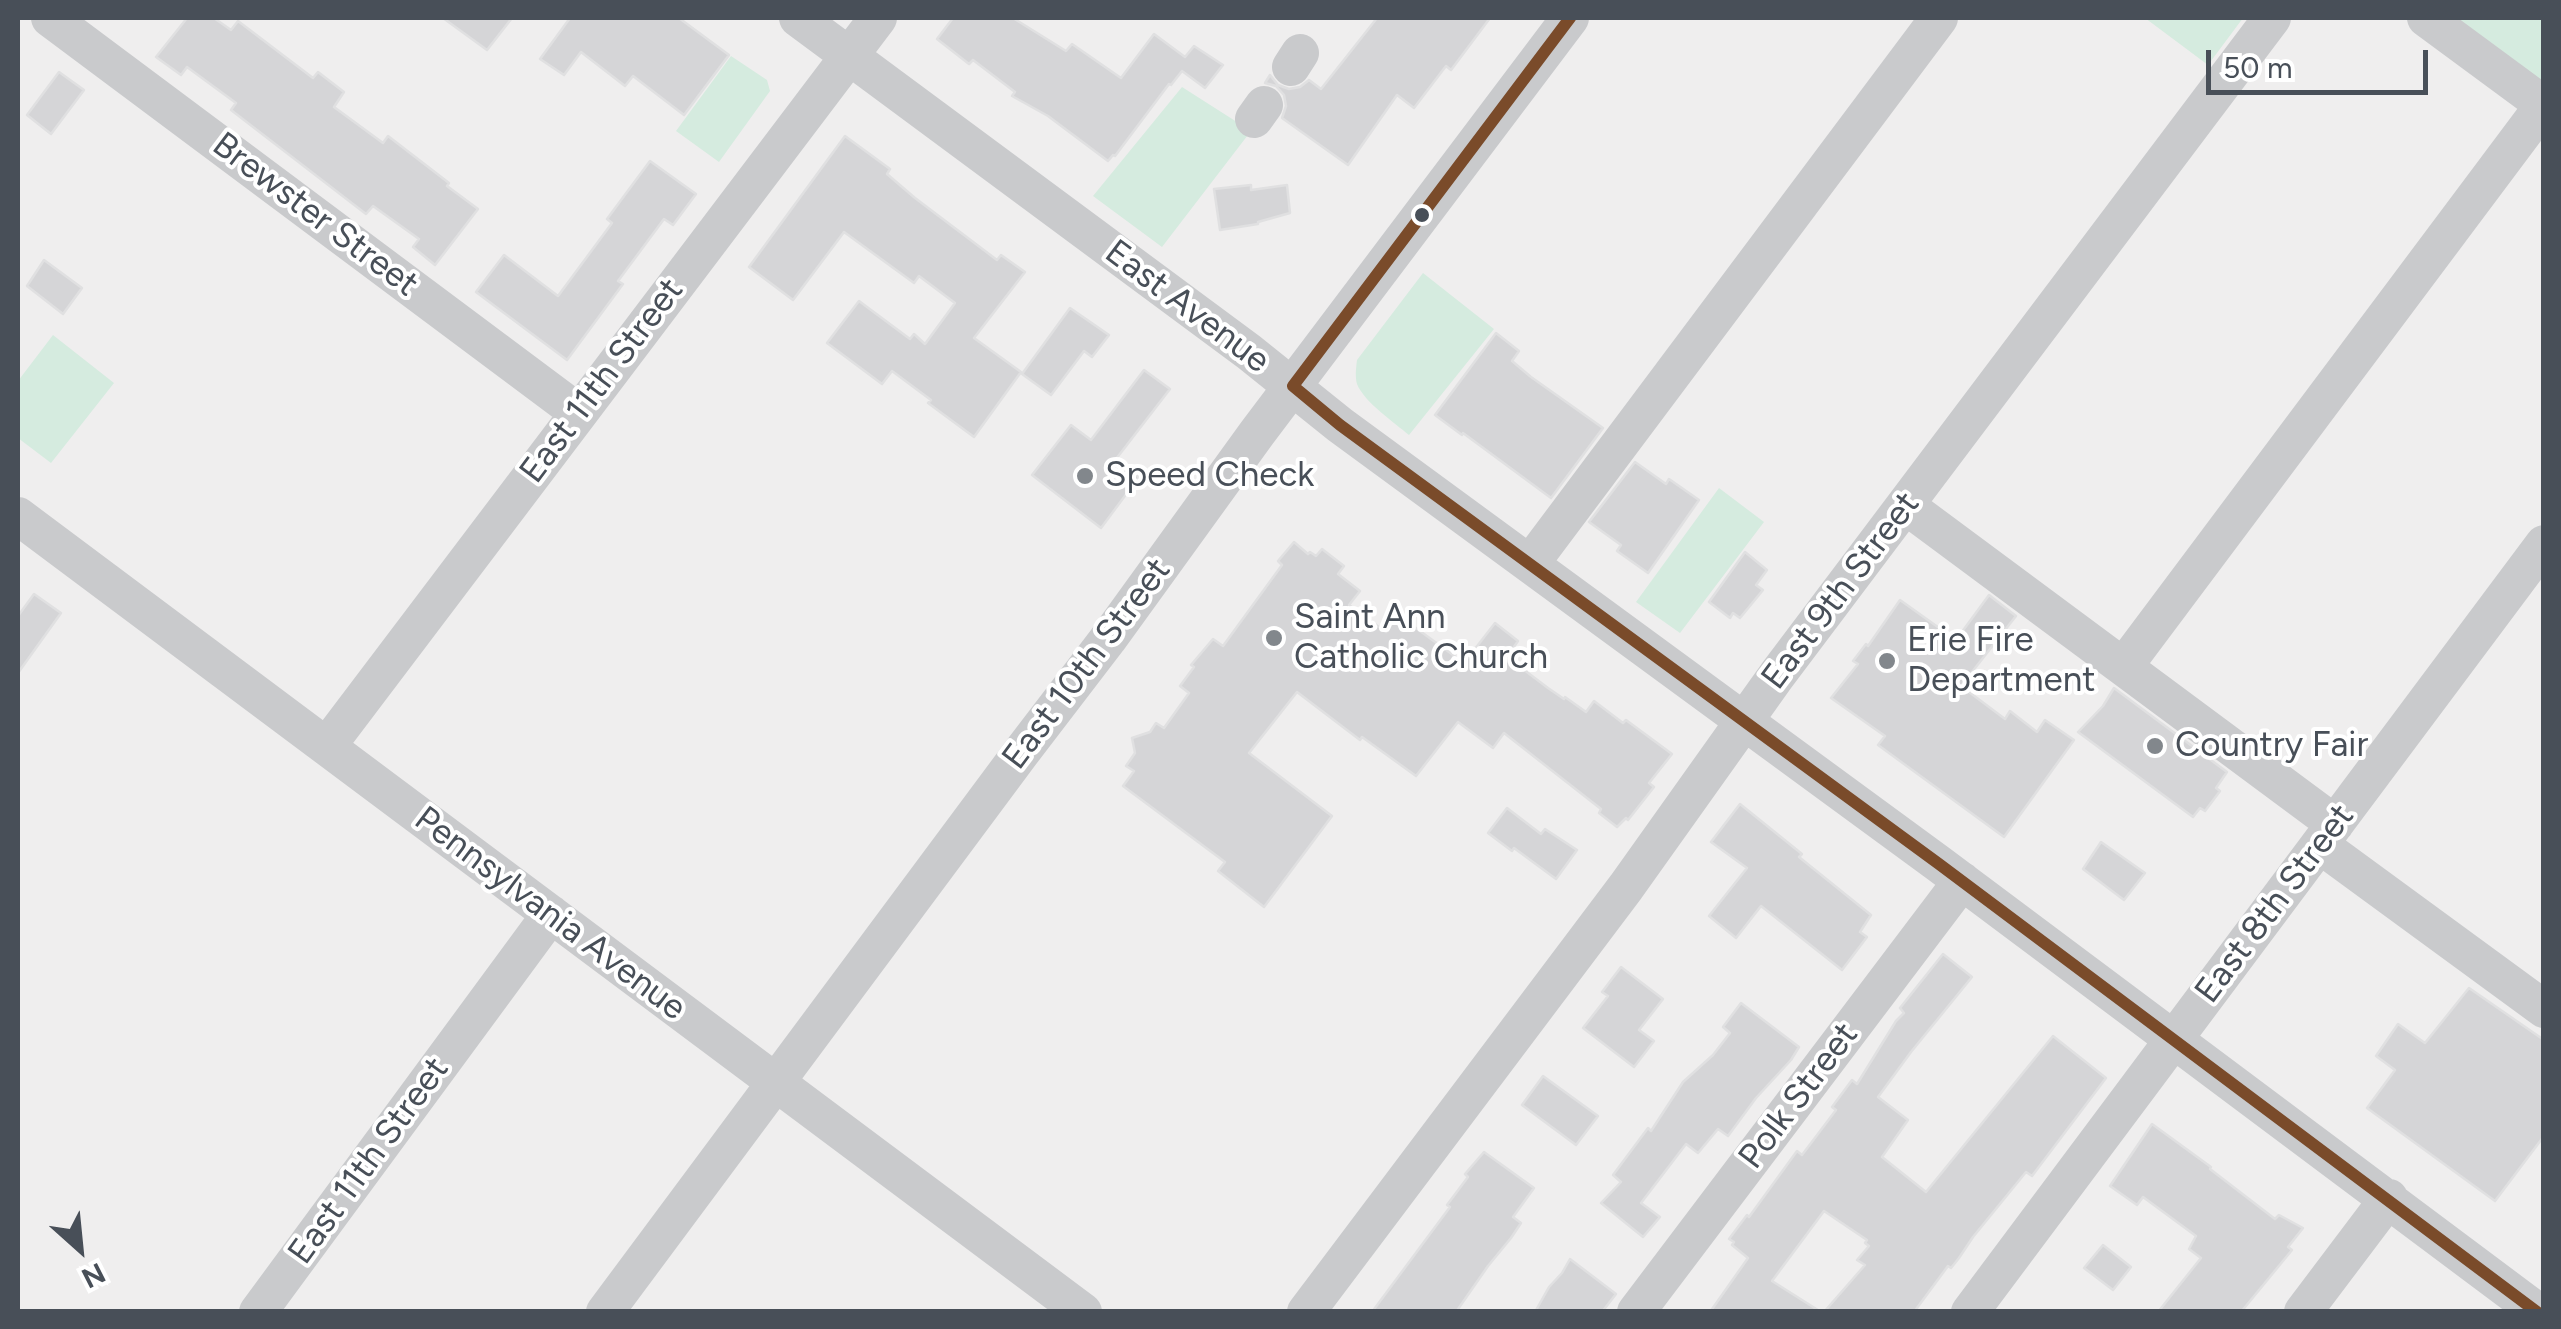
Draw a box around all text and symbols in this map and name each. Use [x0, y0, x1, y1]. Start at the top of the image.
scale bar [2211, 30, 2434, 92]
text: 50 m [2223, 49, 2292, 86]
street label: Brewster Street [204, 124, 426, 306]
unlabelled marker [1412, 205, 1432, 225]
street label: East Avenue [1096, 232, 1278, 382]
street label: East 11th Street [511, 271, 693, 491]
place label: Speed Check [1105, 455, 1314, 497]
marker: Speed Check [1074, 465, 1096, 487]
street label: East 9th Street [1753, 484, 1929, 698]
street label: East 10th Street [994, 550, 1180, 778]
place label: Saint Ann Catholic Church [1294, 597, 1548, 679]
place label: Erie Fire Department [1907, 620, 2095, 702]
marker: Saint Ann Catholic Church [1263, 627, 1285, 649]
marker: Erie Fire Department [1876, 650, 1898, 672]
place label: Country Fair [2175, 725, 2368, 767]
marker: Country Fair [2144, 735, 2166, 757]
street label: East 8th Street [2187, 796, 2363, 1012]
street label: Pennsylvania Avenue [406, 798, 694, 1030]
street label: Polk Street [1731, 1015, 1867, 1177]
street label: East 11th Street [280, 1050, 458, 1272]
north arrow [30, 1199, 130, 1299]
text: N [76, 1256, 111, 1296]

